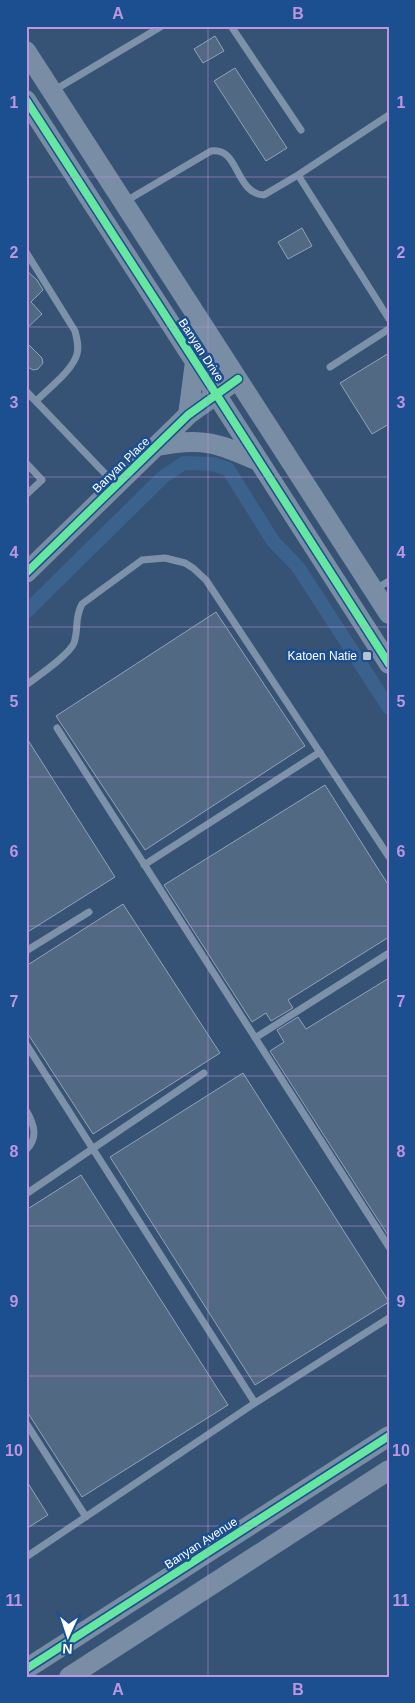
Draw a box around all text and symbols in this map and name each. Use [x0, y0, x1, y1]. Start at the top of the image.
text: A [112, 5, 124, 22]
text: B [292, 5, 304, 22]
text: 1 [10, 94, 19, 111]
text: 1 [397, 94, 406, 111]
text: 2 [10, 244, 19, 261]
text: 2 [397, 244, 406, 261]
street label: Banyan Drive [176, 316, 227, 384]
text: 3 [10, 394, 19, 411]
text: 3 [397, 394, 406, 411]
street label: Banyan Place [89, 434, 153, 496]
text: 4 [10, 544, 19, 561]
text: 4 [397, 544, 406, 561]
place label: Katoen Natie [288, 649, 357, 663]
marker: Katoen Natie [361, 650, 373, 662]
text: 5 [10, 693, 19, 710]
text: 5 [397, 693, 406, 710]
text: 6 [10, 843, 19, 860]
text: 6 [397, 843, 406, 860]
text: 7 [10, 993, 19, 1010]
text: 7 [397, 993, 406, 1010]
text: 8 [10, 1143, 19, 1160]
text: 8 [397, 1143, 406, 1160]
text: 9 [10, 1293, 19, 1310]
text: 9 [397, 1293, 406, 1310]
text: 10 [5, 1442, 23, 1459]
text: 10 [392, 1442, 410, 1459]
street label: Banyan Avenue [162, 1514, 240, 1572]
text: 11 [6, 1592, 23, 1609]
text: 11 [393, 1592, 410, 1609]
north arrow [42, 1610, 92, 1660]
text: N [62, 1641, 73, 1657]
text: A [112, 1681, 124, 1698]
text: B [292, 1681, 304, 1698]

